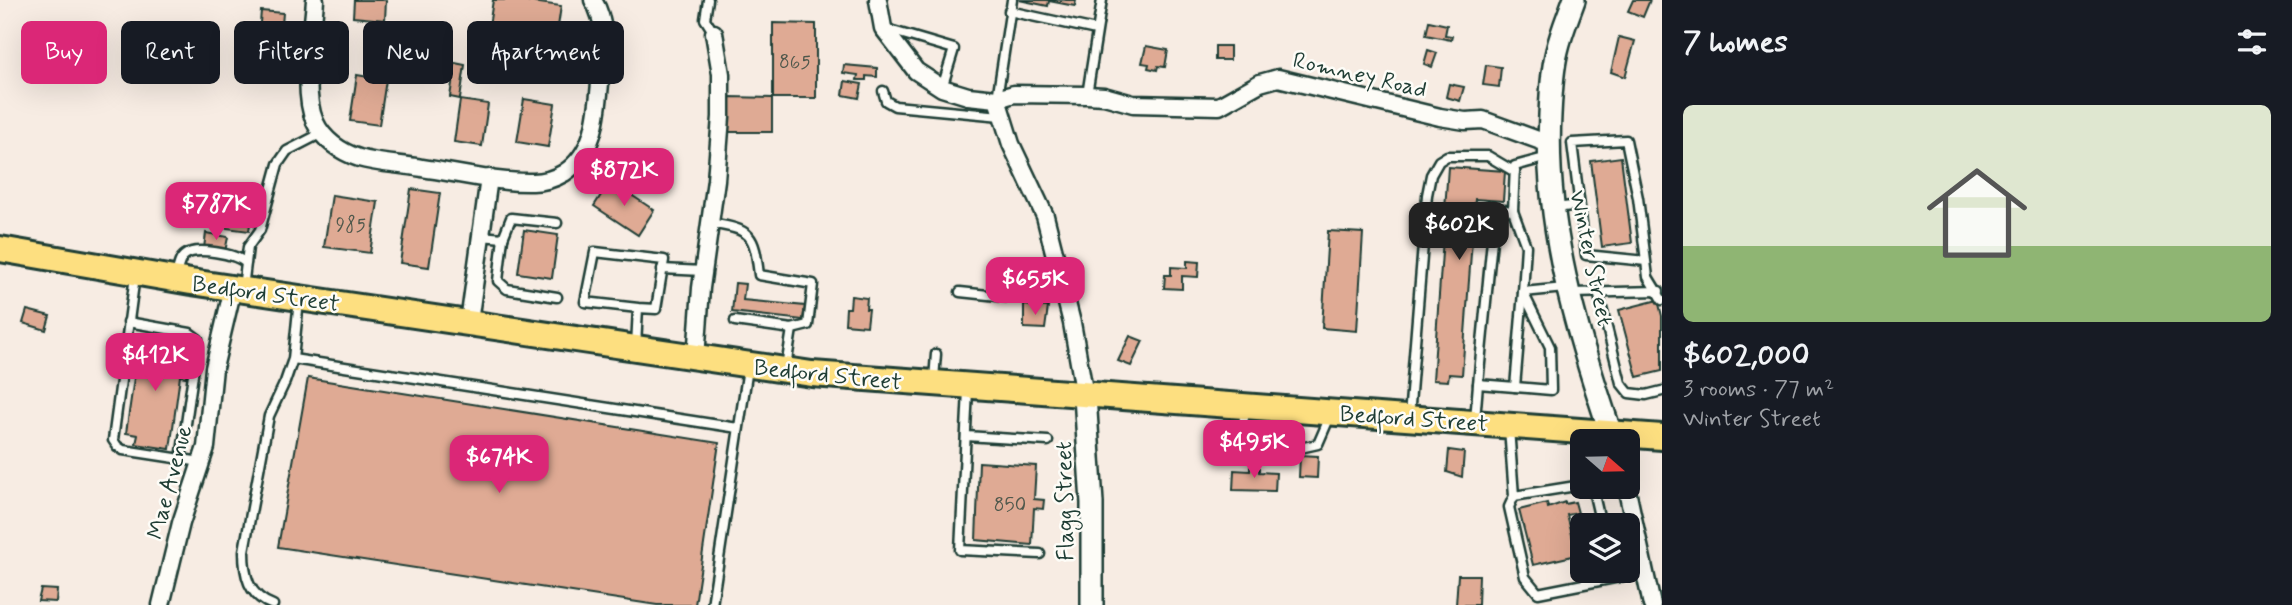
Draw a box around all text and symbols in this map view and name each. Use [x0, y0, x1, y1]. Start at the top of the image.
chip: Buy [21, 21, 107, 84]
chip: Rent [121, 21, 220, 84]
chip: Filters [234, 21, 349, 84]
chip: New [363, 21, 453, 84]
chip: Apartment [467, 21, 624, 84]
text: 7 homes [1683, 23, 1788, 62]
icon: filters [2233, 23, 2271, 61]
street label: Romney Road [1290, 46, 1429, 106]
house number: 865 [779, 50, 811, 75]
pin: $872K [575, 148, 673, 208]
icon: home [1914, 150, 2040, 276]
text: $872K [590, 156, 658, 186]
pin: $787K [167, 182, 265, 242]
street label: Winter Street [1561, 188, 1619, 329]
text: $787K [181, 190, 251, 220]
pin: $602K [1410, 202, 1508, 262]
text: $602K [1425, 210, 1493, 240]
house number: 985 [336, 213, 366, 238]
pin: $655K [986, 258, 1084, 317]
text: $655K [1002, 265, 1068, 295]
street label: Bedford Street [190, 270, 341, 321]
pin: $412K [106, 334, 204, 393]
text: $602,000 [1683, 336, 1810, 375]
text: $412K [122, 341, 188, 371]
street label: Bedford Street [752, 353, 903, 400]
text: 3 rooms · 77 m² [1683, 375, 1834, 405]
street label: Bedford Street [1339, 400, 1489, 441]
text: Winter Street [1683, 405, 1821, 435]
pin: $495K [1205, 420, 1303, 480]
street label: Mae Avenue [141, 422, 201, 543]
text: $495K [1219, 428, 1289, 458]
north arrow [1570, 429, 1640, 499]
map controls [1570, 429, 1640, 583]
pin: $674K [450, 435, 548, 495]
street label: Flagg Street [1050, 441, 1084, 561]
text: $674K [466, 443, 532, 473]
house number: 850 [994, 493, 1026, 518]
button: layers [1570, 513, 1640, 583]

